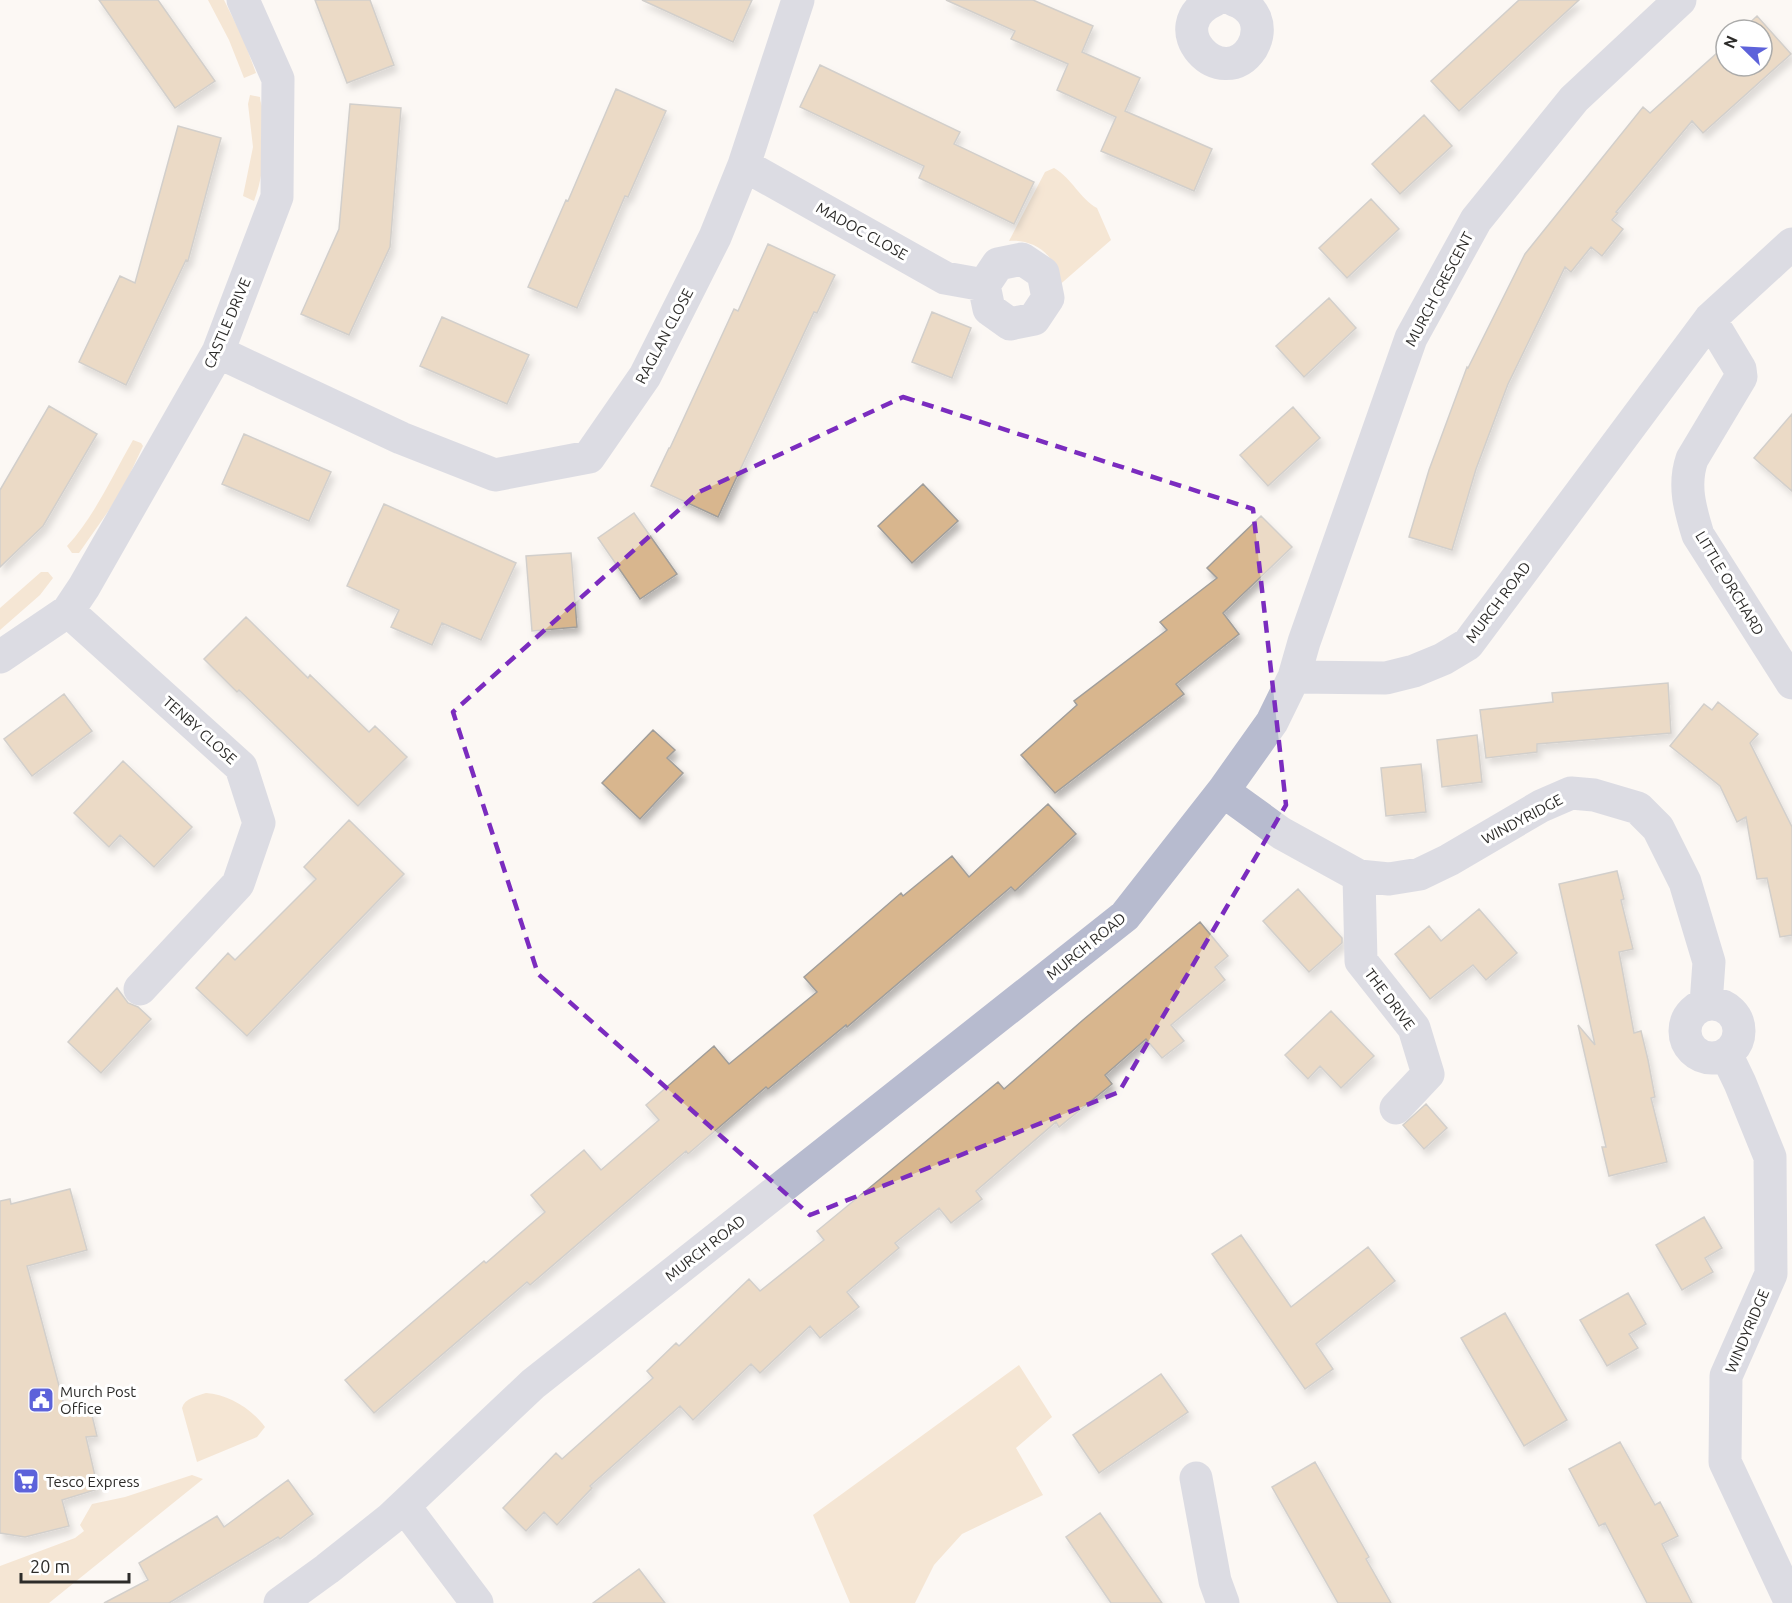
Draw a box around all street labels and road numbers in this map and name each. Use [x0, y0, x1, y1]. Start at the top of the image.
street label: MADOC CLOSE [813, 199, 911, 263]
street label: MURCH CRESCENT [1402, 228, 1477, 349]
street label: CASTLE DRIVE [200, 275, 254, 371]
street label: RAGLAN CLOSE [632, 285, 696, 387]
street label: LITTLE ORCHARD [1692, 528, 1768, 638]
street label: MURCH ROAD [1462, 558, 1534, 646]
street label: TENBY CLOSE [160, 693, 240, 767]
street label: WINDYRIDGE [1479, 791, 1565, 847]
street label: MURCH ROAD [1043, 909, 1129, 983]
street label: THE DRIVE [1361, 965, 1419, 1033]
street label: MURCH ROAD [662, 1212, 748, 1284]
street label: WINDYRIDGE [1722, 1287, 1772, 1375]

